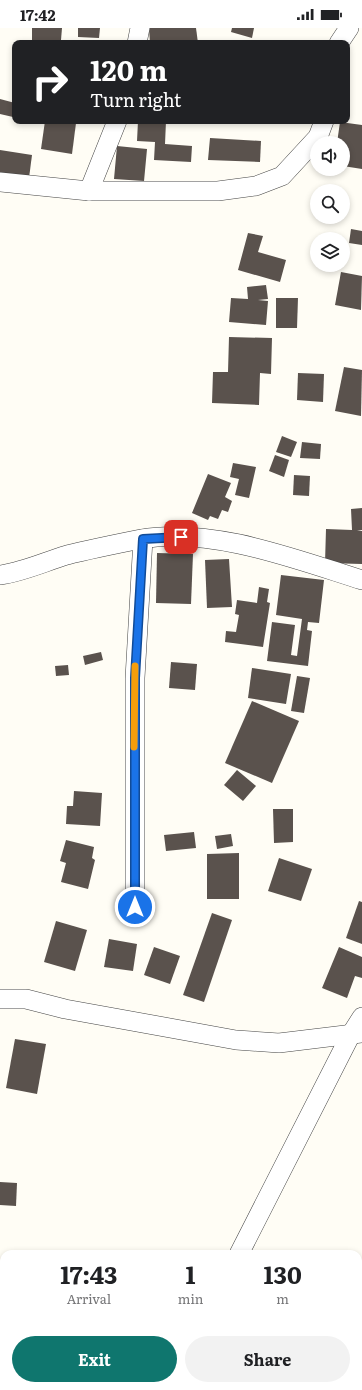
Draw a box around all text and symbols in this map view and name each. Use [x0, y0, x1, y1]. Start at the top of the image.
text: 17:42 [20, 3, 55, 26]
text: 120 m [90, 48, 167, 90]
icon: right [24, 56, 76, 108]
text: Turn right [90, 86, 181, 113]
map controls [310, 136, 350, 272]
button: sound [310, 136, 350, 176]
button: search [310, 184, 350, 224]
button: layers [310, 232, 350, 272]
pin [164, 520, 198, 554]
icon: arrive [170, 526, 192, 548]
position arrow [114, 886, 156, 928]
text: 17:43 [60, 1256, 118, 1291]
text: 1 [186, 1256, 196, 1291]
text: 130 [264, 1256, 302, 1291]
text: Arrival [67, 1289, 111, 1308]
text: min [178, 1289, 203, 1308]
text: m [276, 1289, 289, 1308]
button: Exit [12, 1336, 177, 1382]
button: Share [185, 1336, 350, 1382]

